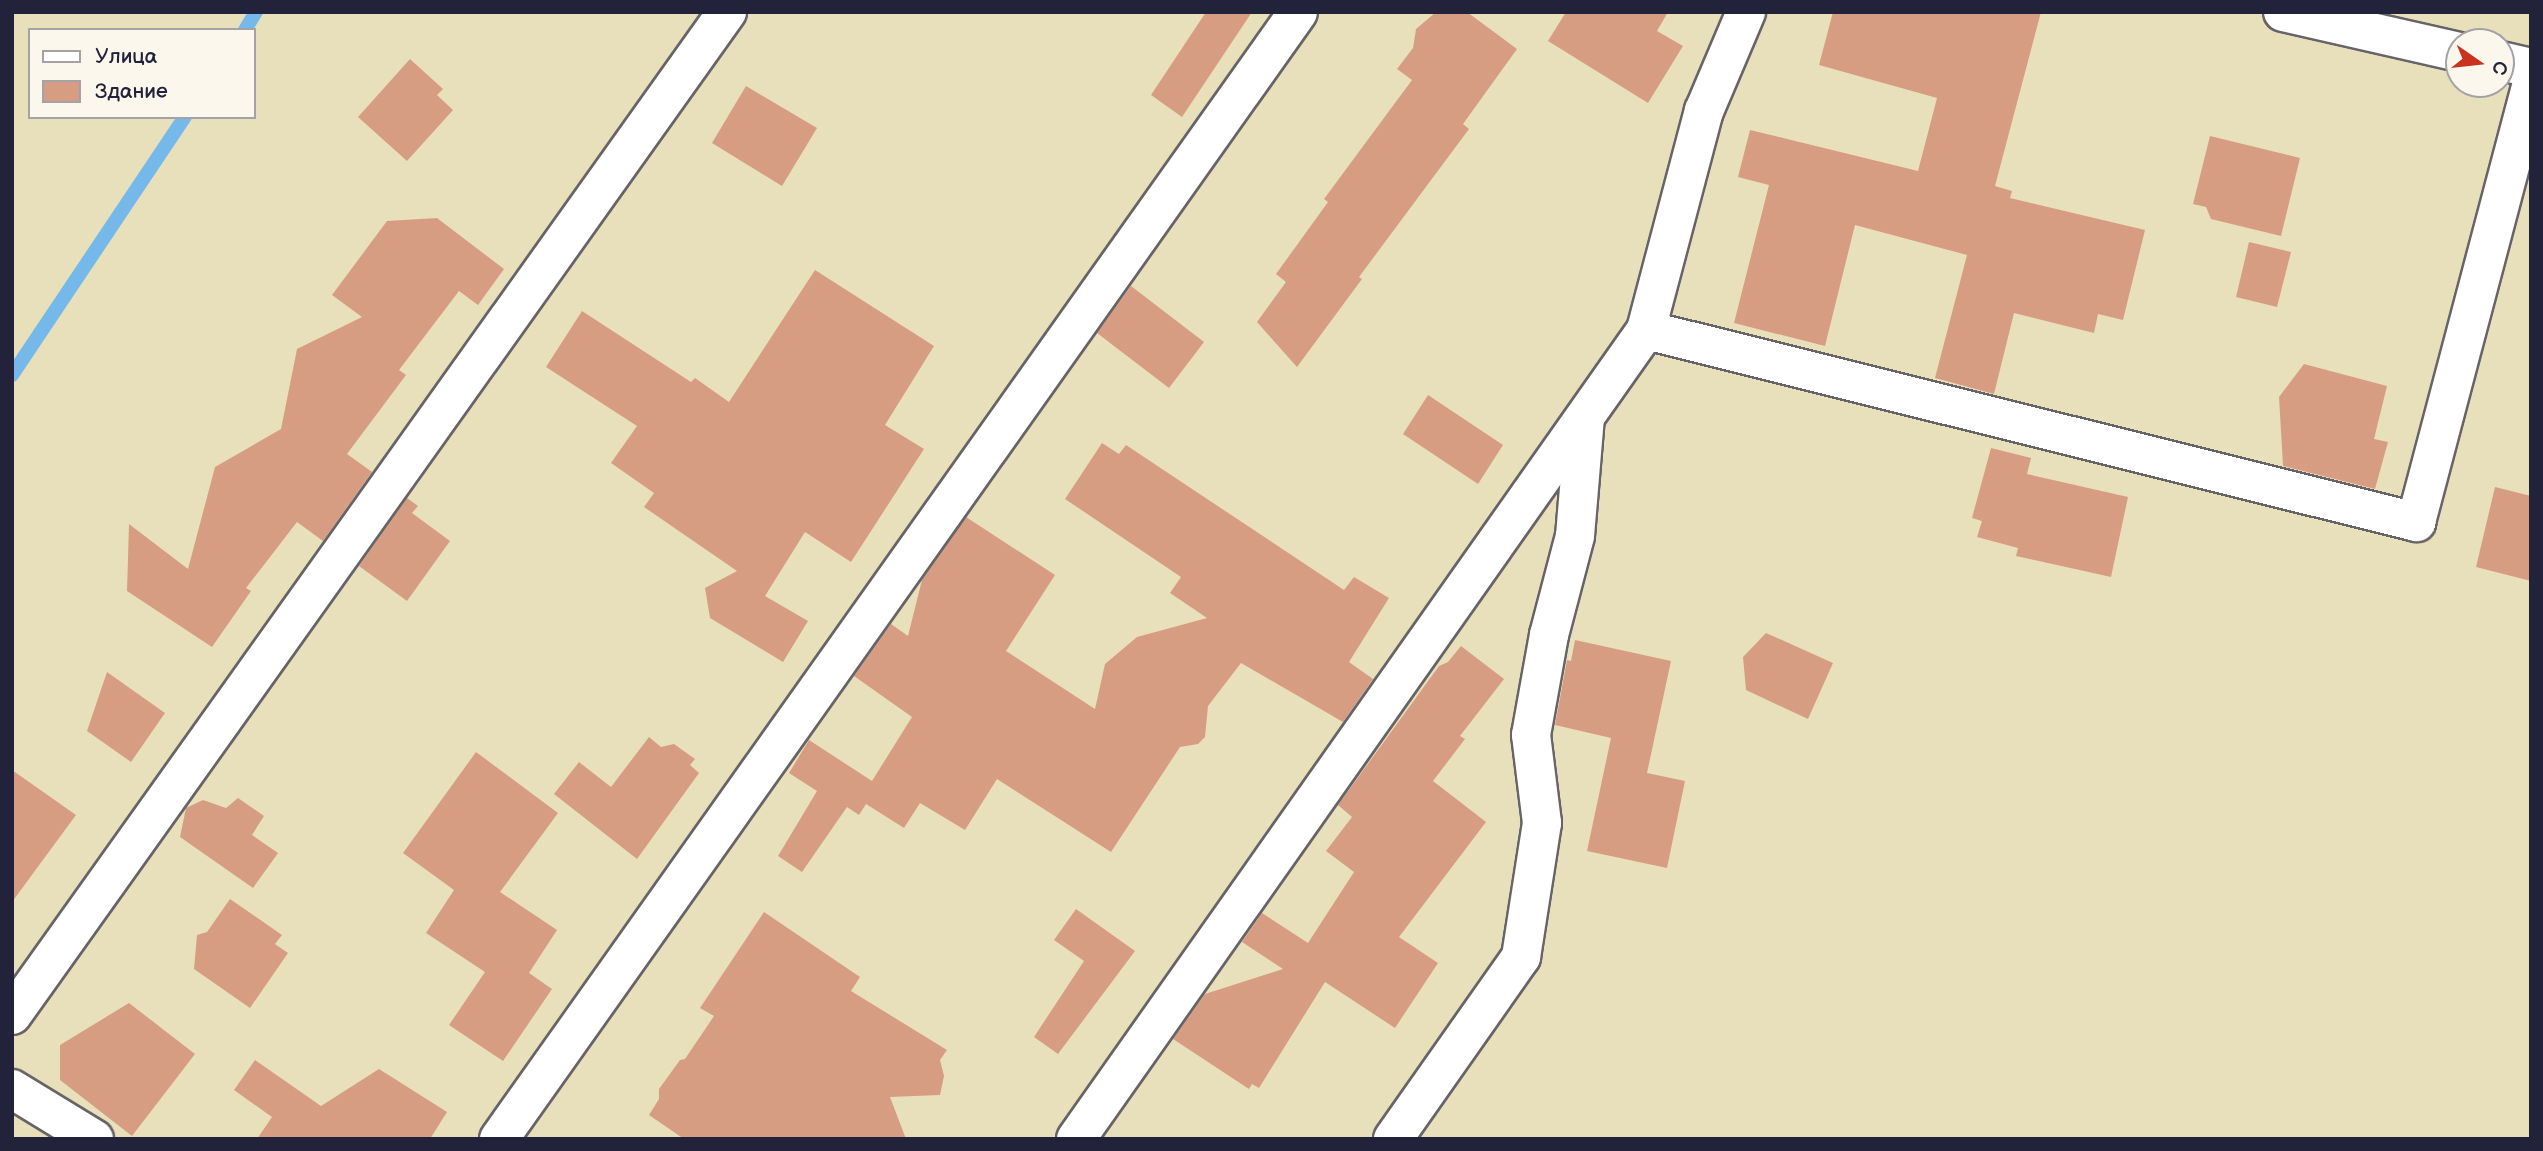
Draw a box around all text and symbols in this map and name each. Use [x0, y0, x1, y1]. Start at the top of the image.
legend [28, 28, 256, 119]
north arrow [2445, 28, 2515, 98]
text: Улица [95, 44, 157, 69]
text: С [2486, 59, 2512, 77]
text: Здание [95, 79, 168, 104]

